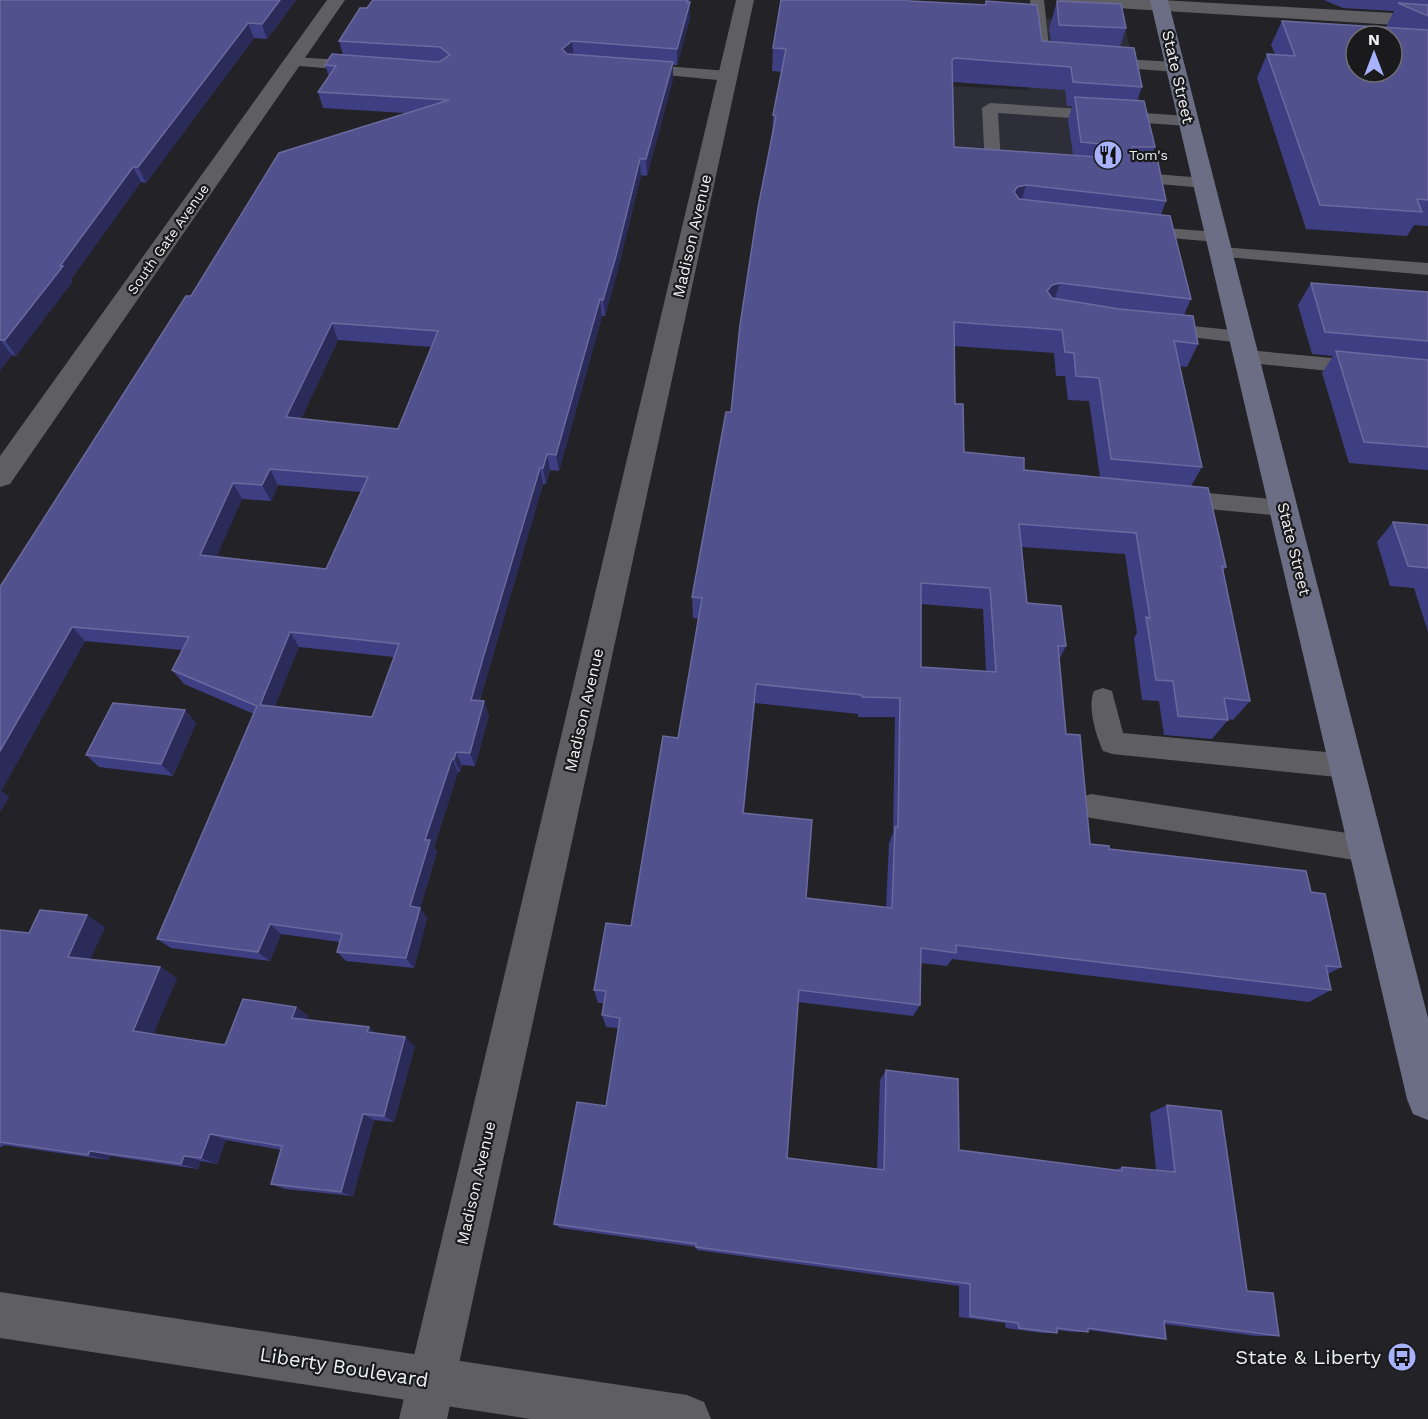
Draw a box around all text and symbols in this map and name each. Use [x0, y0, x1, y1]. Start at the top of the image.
north arrow [1344, 24, 1404, 84]
street label: State Street [1158, 28, 1198, 126]
text: N [1368, 30, 1380, 49]
restaurant icon: Tom's [1092, 139, 1124, 171]
place label: Tom's [1129, 147, 1168, 163]
street label: Madison Avenue [669, 172, 715, 300]
street label: South Gate Avenue [124, 181, 212, 297]
street label: State Street [1273, 500, 1315, 598]
street label: Madison Avenue [561, 646, 607, 774]
street label: Madison Avenue [453, 1119, 499, 1247]
bus stop icon: State & Liberty [1386, 1341, 1418, 1373]
street label: Liberty Boulevard [258, 1342, 430, 1392]
place label: State & Liberty [1235, 1345, 1382, 1369]

